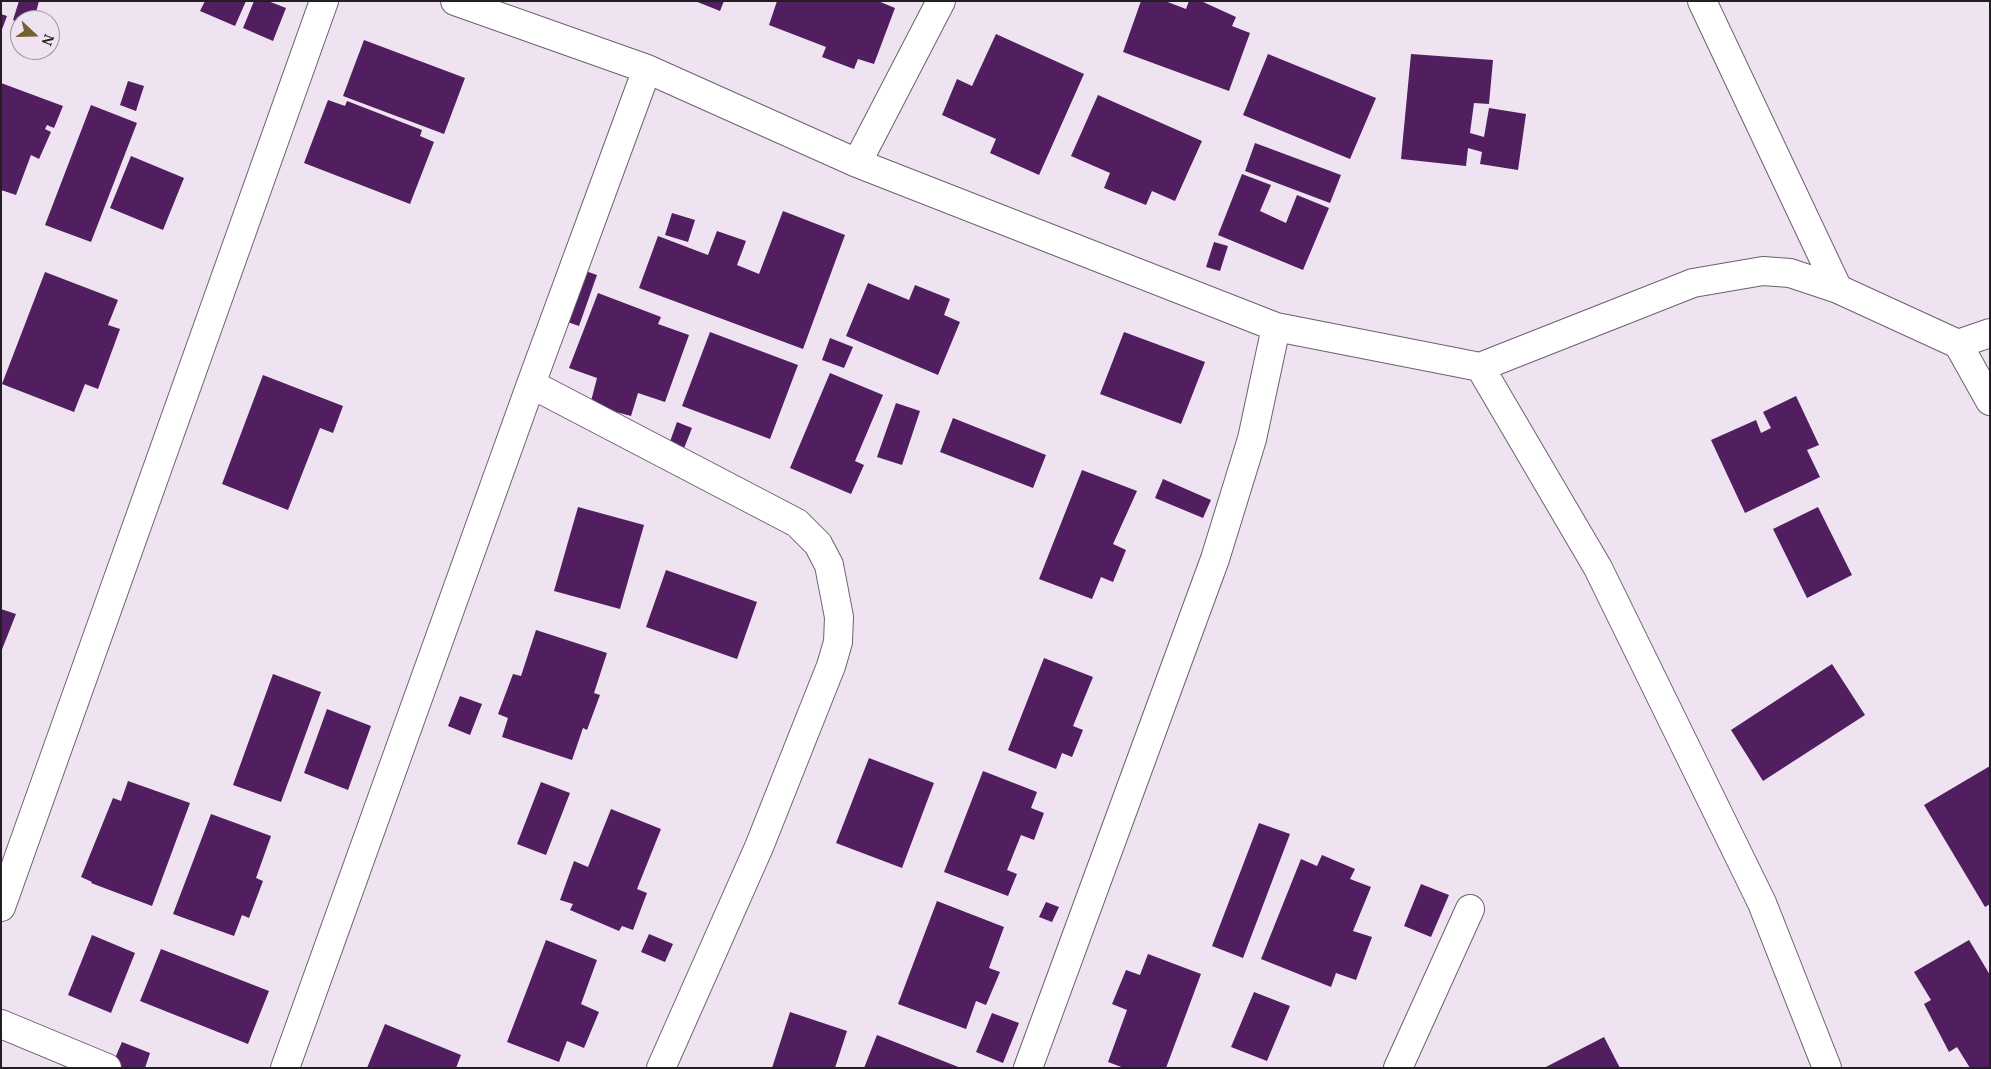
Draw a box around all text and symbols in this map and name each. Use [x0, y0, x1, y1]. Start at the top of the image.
north arrow [10, 10, 60, 60]
text: N [38, 32, 59, 49]

